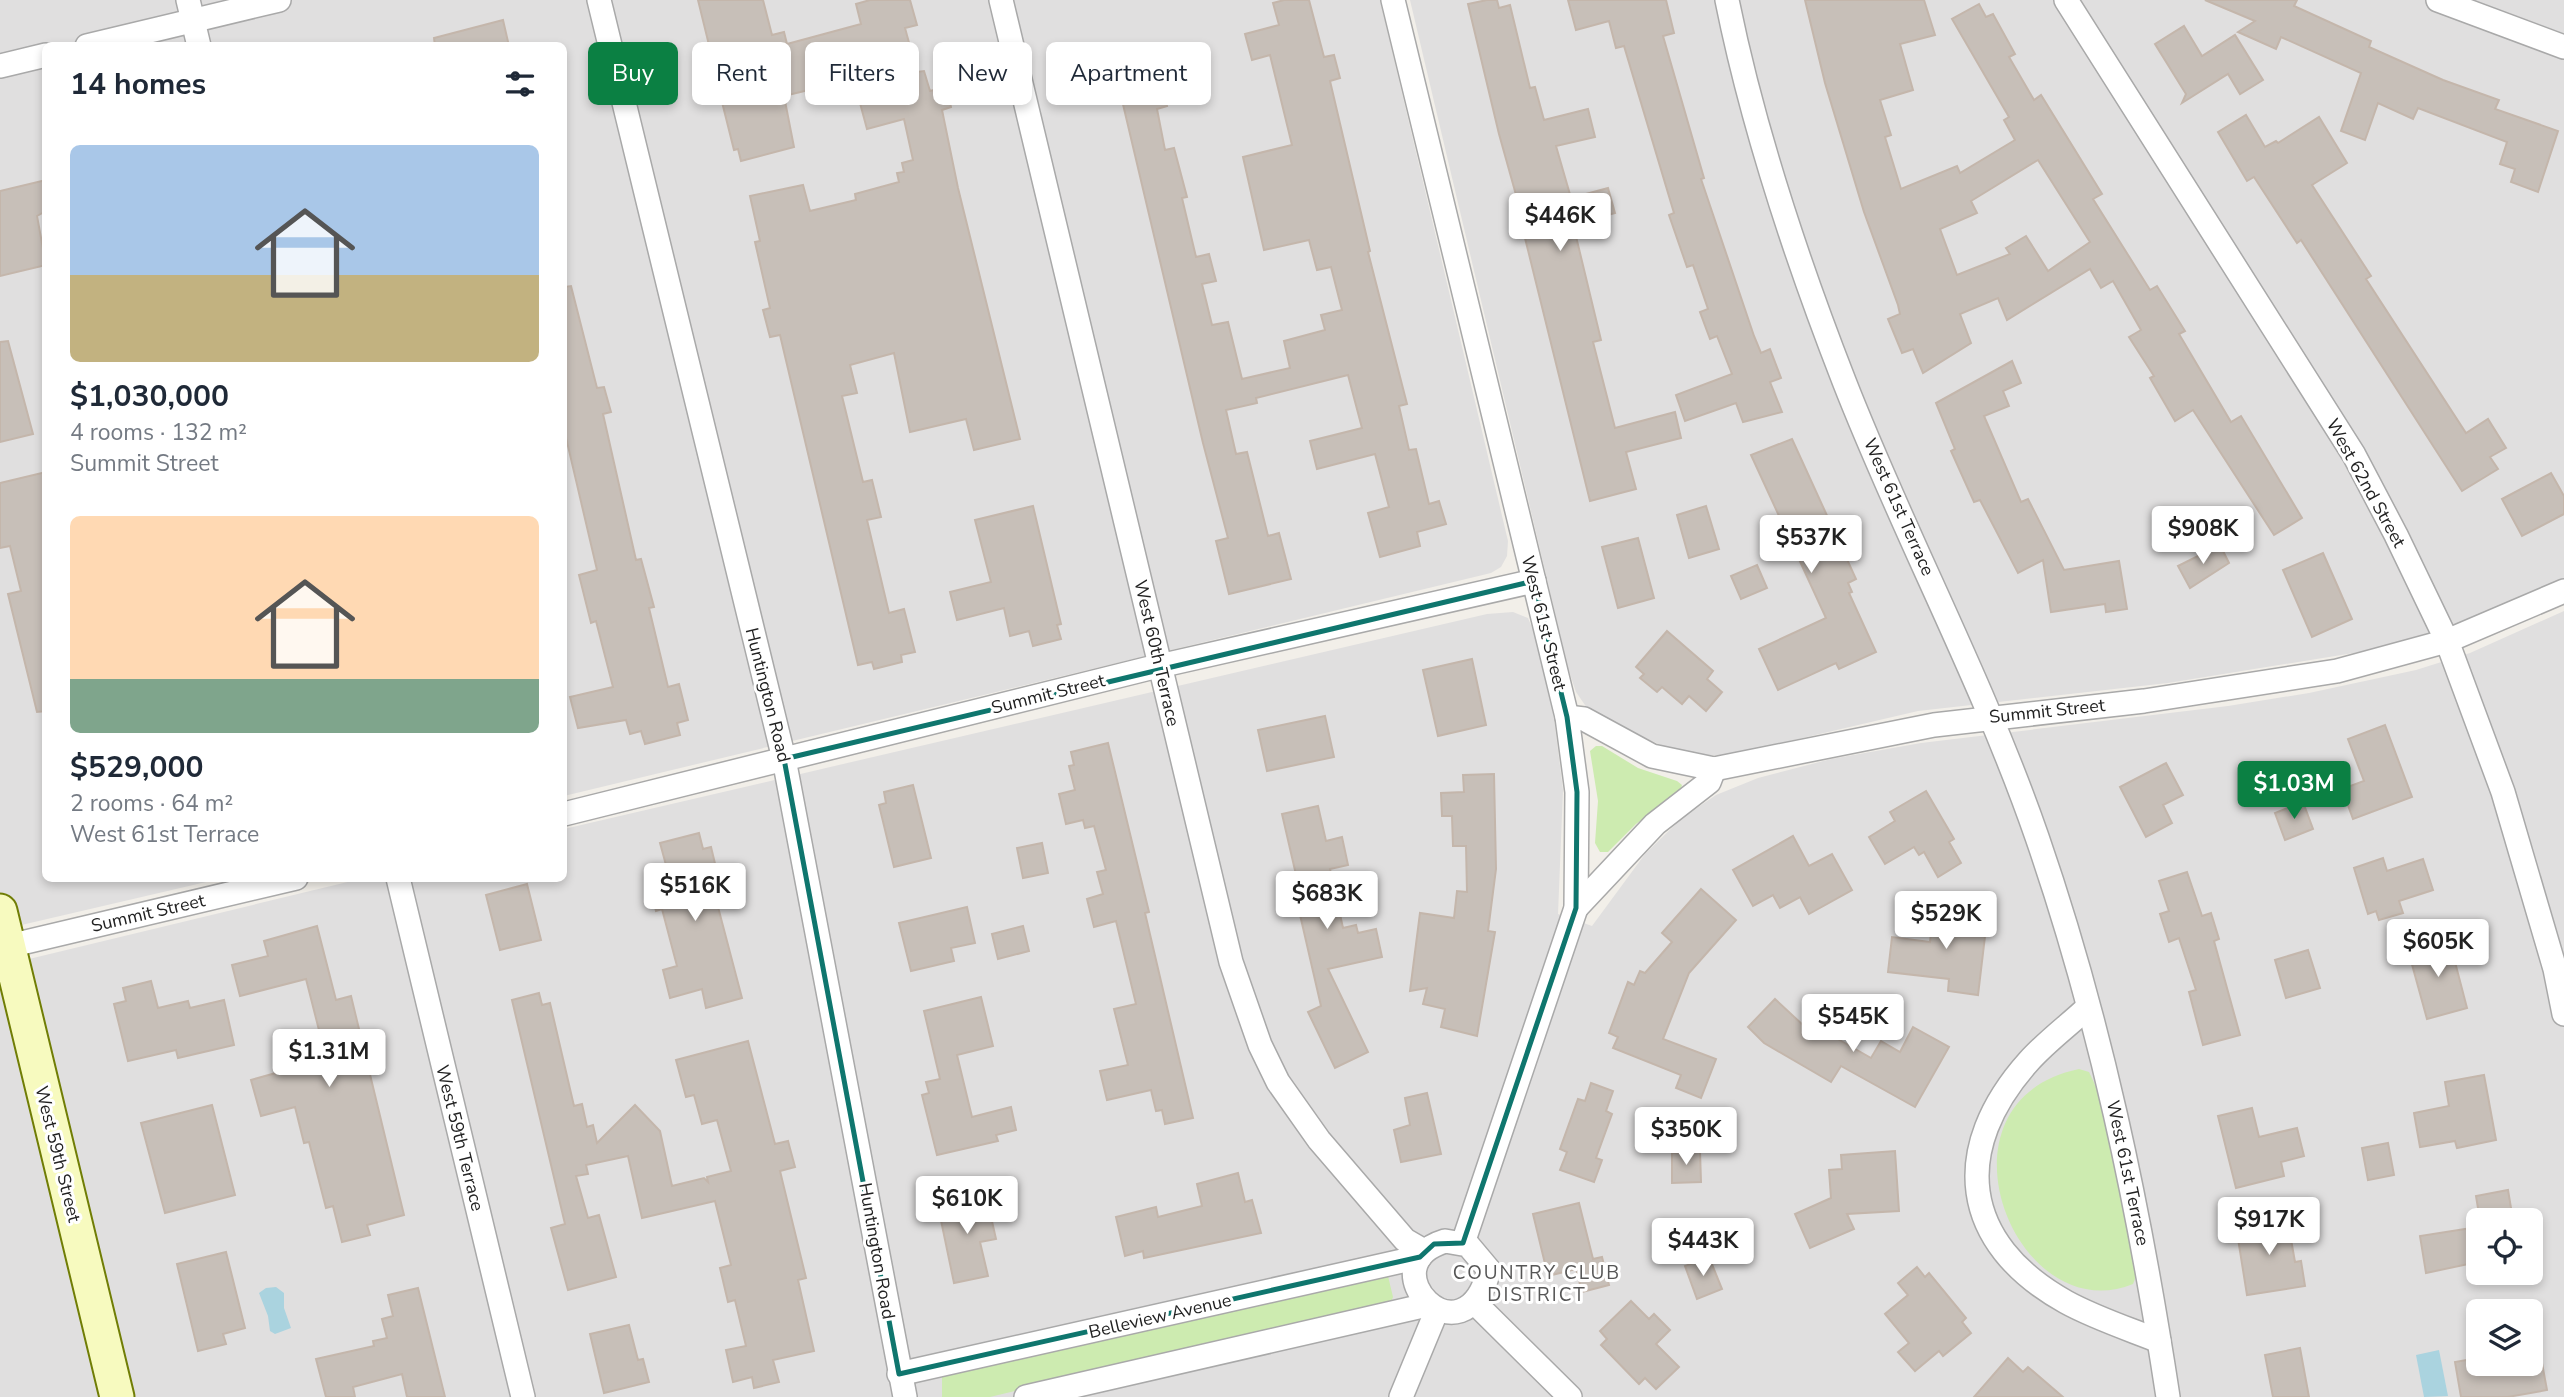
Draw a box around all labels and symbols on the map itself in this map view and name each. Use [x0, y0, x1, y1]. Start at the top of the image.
pin: $446K [1511, 194, 1609, 253]
street label: West 62nd Street [2321, 414, 2412, 552]
street label: West 61st Terrace [1858, 435, 1940, 579]
pin: $908K [2154, 506, 2252, 566]
pin: $537K [1762, 516, 1860, 575]
street label: West 61st Street [1516, 553, 1573, 694]
street label: West 60th Terrace [1128, 577, 1186, 729]
street label: Huntington Road [740, 625, 796, 765]
street label: Summit Street [989, 668, 1108, 720]
street label: Summit Street [1988, 693, 2107, 729]
pin: $1.03M [2237, 762, 2351, 821]
pin: $516K [646, 864, 744, 923]
pin: $683K [1278, 872, 1376, 931]
street label: Summit Street [89, 888, 208, 938]
pin: $529K [1897, 892, 1995, 951]
pin: $605K [2389, 920, 2487, 979]
pin: $545K [1804, 995, 1902, 1054]
pin: $1.31M [272, 1030, 386, 1089]
street label: West 59th Terrace [430, 1062, 490, 1214]
street label: West 59th Street [29, 1083, 87, 1225]
street label: West 61st Terrace [2101, 1098, 2155, 1248]
pin: $350K [1637, 1108, 1735, 1167]
pin: $610K [918, 1176, 1016, 1236]
street label: Huntington Road [853, 1181, 901, 1321]
pin: $917K [2220, 1198, 2318, 1257]
pin: $443K [1654, 1218, 1752, 1278]
district label: COUNTRY CLUB DISTRICT [1453, 1260, 1621, 1308]
street label: Belleview Avenue [1086, 1288, 1234, 1344]

